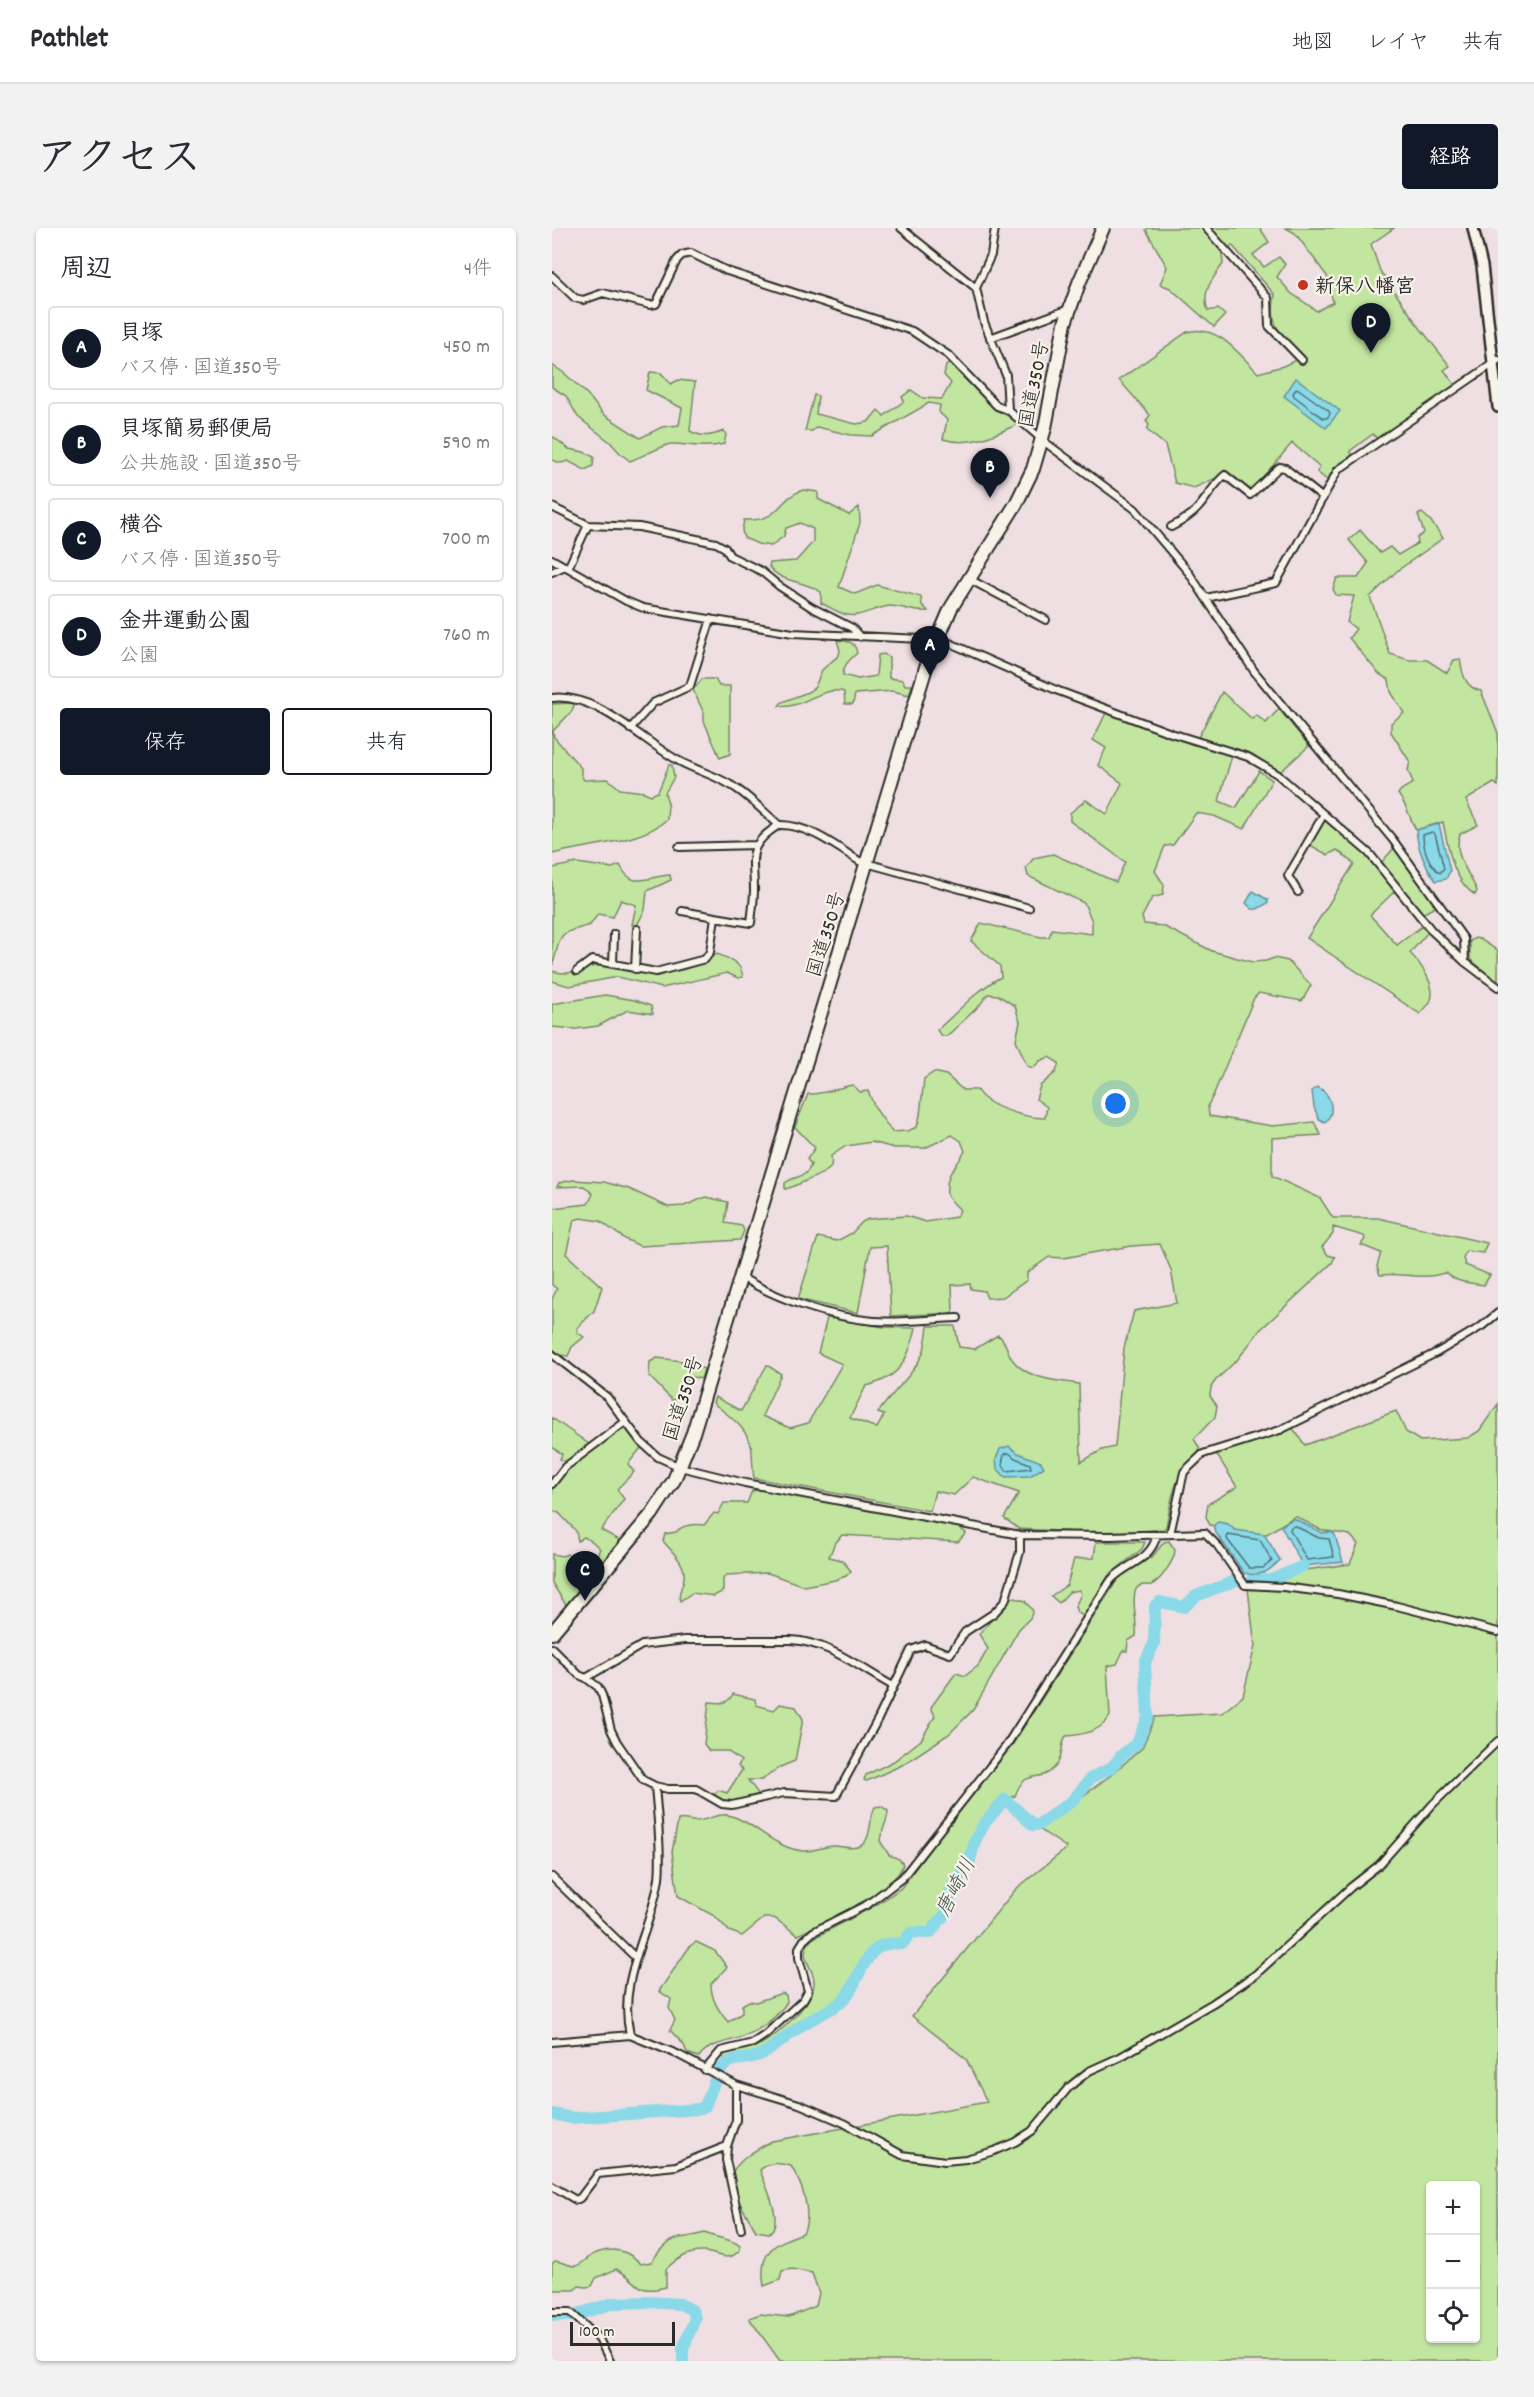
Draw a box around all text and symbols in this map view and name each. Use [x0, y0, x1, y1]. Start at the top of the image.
text: Pathlet [30, 21, 108, 61]
text: 地図 [1292, 29, 1334, 59]
text: レイヤ [1367, 29, 1429, 59]
text: 共有 [1462, 29, 1504, 59]
button: 経路 [1402, 124, 1498, 189]
text: アクセス [36, 132, 201, 192]
text: 周辺 [60, 252, 112, 289]
text: 4件 [464, 256, 492, 284]
place label: 新保八幡宮 [1315, 274, 1415, 302]
marker: 新保八幡宮 [1296, 278, 1310, 292]
pin: D [1352, 304, 1390, 353]
text: 貝塚 [119, 319, 163, 350]
text: A [76, 334, 87, 362]
text: 450 m [443, 334, 490, 362]
street label: 国道350号 [1014, 338, 1058, 431]
text: バス停 · 国道350号 [119, 355, 282, 383]
text: 貝塚簡易郵便局 [119, 415, 273, 446]
text: B [77, 430, 86, 458]
text: 590 m [442, 430, 490, 458]
pin: B [970, 448, 1010, 498]
text: 公共施設 · 国道350号 [119, 451, 302, 479]
text: 横谷 [119, 511, 163, 542]
text: C [77, 526, 86, 554]
text: 700 m [442, 526, 490, 554]
text: バス停 · 国道350号 [119, 547, 282, 575]
text: 金井運動公園 [119, 607, 251, 638]
text: D [76, 622, 87, 650]
text: 760 m [443, 622, 490, 650]
pin: A [910, 626, 950, 676]
text: 公園 [119, 643, 159, 671]
button: 保存 [60, 708, 270, 775]
button: 共有 [282, 708, 492, 775]
street label: 国道350号 [801, 888, 854, 982]
your location [1101, 1089, 1130, 1118]
street label: 国道350号 [658, 1352, 712, 1446]
pin: C [566, 1552, 604, 1601]
water label: 唐崎川 [930, 1853, 985, 1923]
map controls [1426, 2181, 1480, 2343]
button: + [1426, 2181, 1480, 2235]
button: − [1426, 2235, 1480, 2289]
button: locate [1426, 2289, 1480, 2343]
scale bar [570, 2319, 675, 2346]
text: 100 m [579, 2321, 615, 2344]

